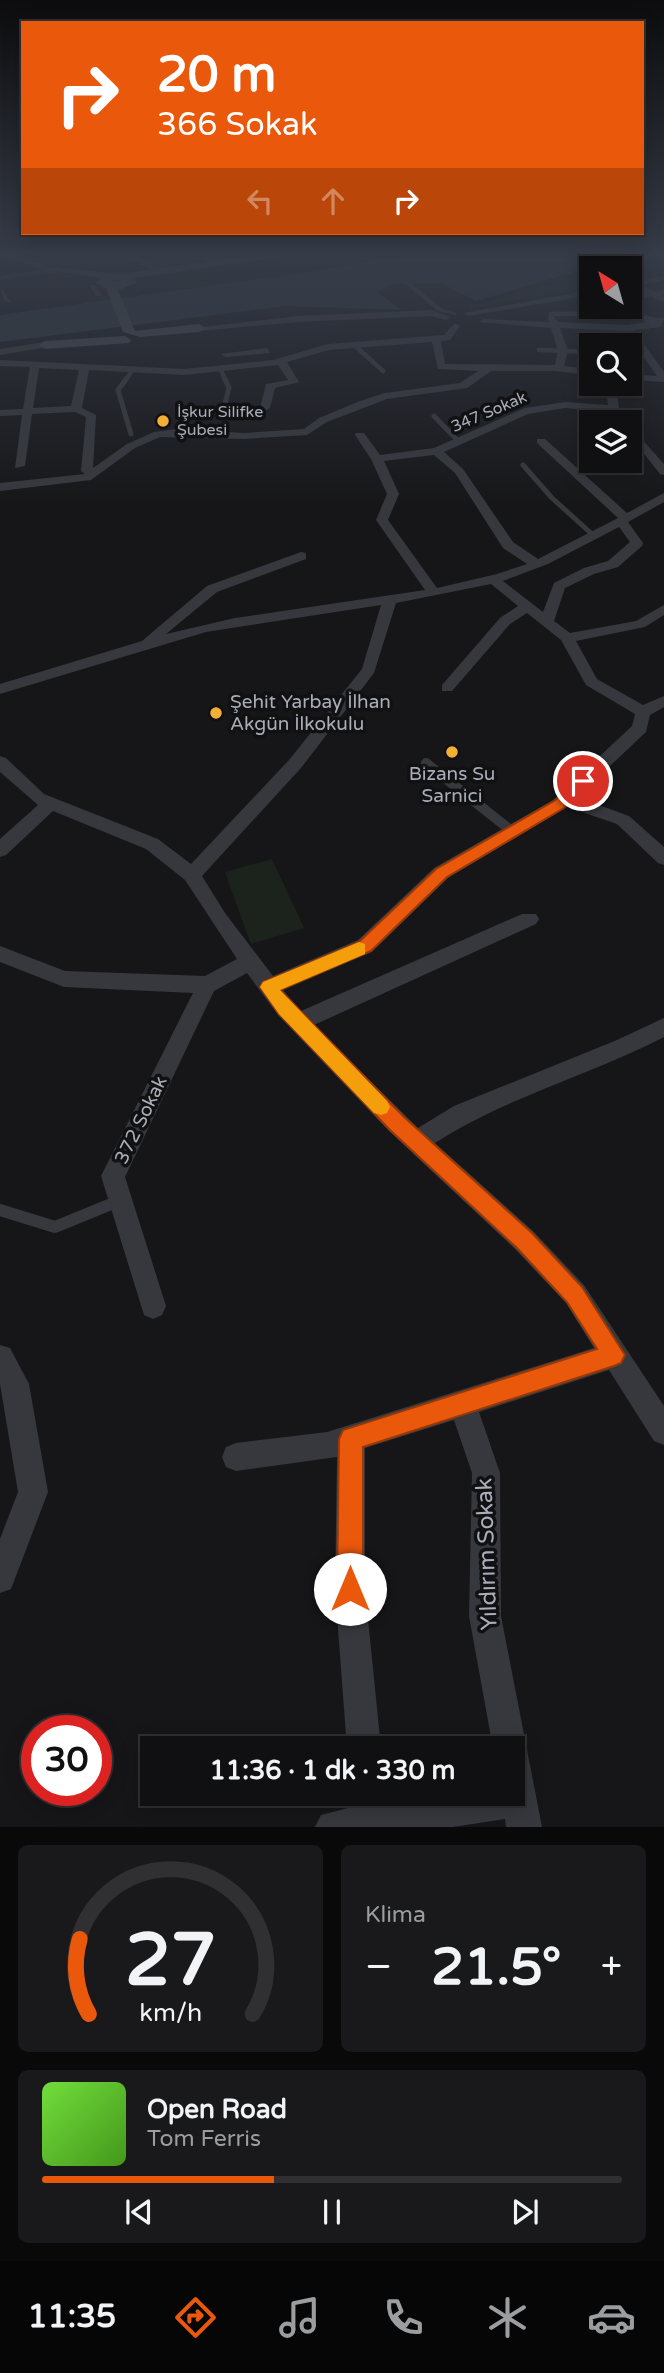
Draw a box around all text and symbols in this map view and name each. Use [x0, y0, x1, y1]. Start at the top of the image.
text: 20 m [157, 46, 276, 105]
icon: right [42, 49, 133, 140]
text: 366 Sokak [157, 106, 317, 144]
icon: left [241, 182, 279, 220]
icon: ahead [314, 182, 352, 220]
icon: right [387, 182, 425, 220]
north arrow [579, 256, 642, 318]
map controls [579, 256, 642, 473]
button: search [579, 333, 642, 396]
street label: 347 Sokak [448, 387, 530, 437]
place label: İşkur Silifke Şubesi [177, 402, 263, 440]
button: layers [579, 410, 642, 473]
marker: İşkur Silifke Şubesi [155, 413, 171, 429]
place label: Şehit Yarbay İlhan Akgün İlkokulu [230, 691, 391, 735]
marker: Şehit Yarbay İlhan Akgün İlkokulu [208, 705, 224, 721]
marker: Bizans Su Sarnici [444, 744, 460, 760]
pin [553, 751, 613, 811]
icon: arrive [564, 762, 602, 800]
place label: Bizans Su Sarnici [409, 763, 495, 807]
street label: 372 Sokak [110, 1072, 172, 1168]
street label: Yıldırım Sokak [470, 1477, 504, 1631]
position arrow [313, 1552, 387, 1626]
speed limit sign: 30 [21, 1715, 112, 1806]
text: 11:36 · 1 dk · 330 m [210, 1755, 455, 1786]
text: Klima [365, 1901, 426, 1929]
text: 27 [125, 1918, 216, 2006]
text: 21.5° [431, 1936, 561, 1999]
text: − [365, 1944, 392, 1990]
text: + [601, 1944, 622, 1990]
text: km/h [139, 1998, 202, 2028]
text: Open Road [147, 2094, 287, 2125]
text: Tom Ferris [147, 2125, 261, 2153]
icon: previous [120, 2193, 158, 2231]
icon: pause [313, 2193, 351, 2231]
icon: next [506, 2193, 544, 2231]
icon: directions [171, 2293, 220, 2342]
icon: music [275, 2293, 324, 2342]
icon: phone [379, 2293, 428, 2342]
icon: climate [483, 2293, 532, 2342]
icon: car [587, 2293, 636, 2342]
text: 11:35 [28, 2298, 116, 2336]

